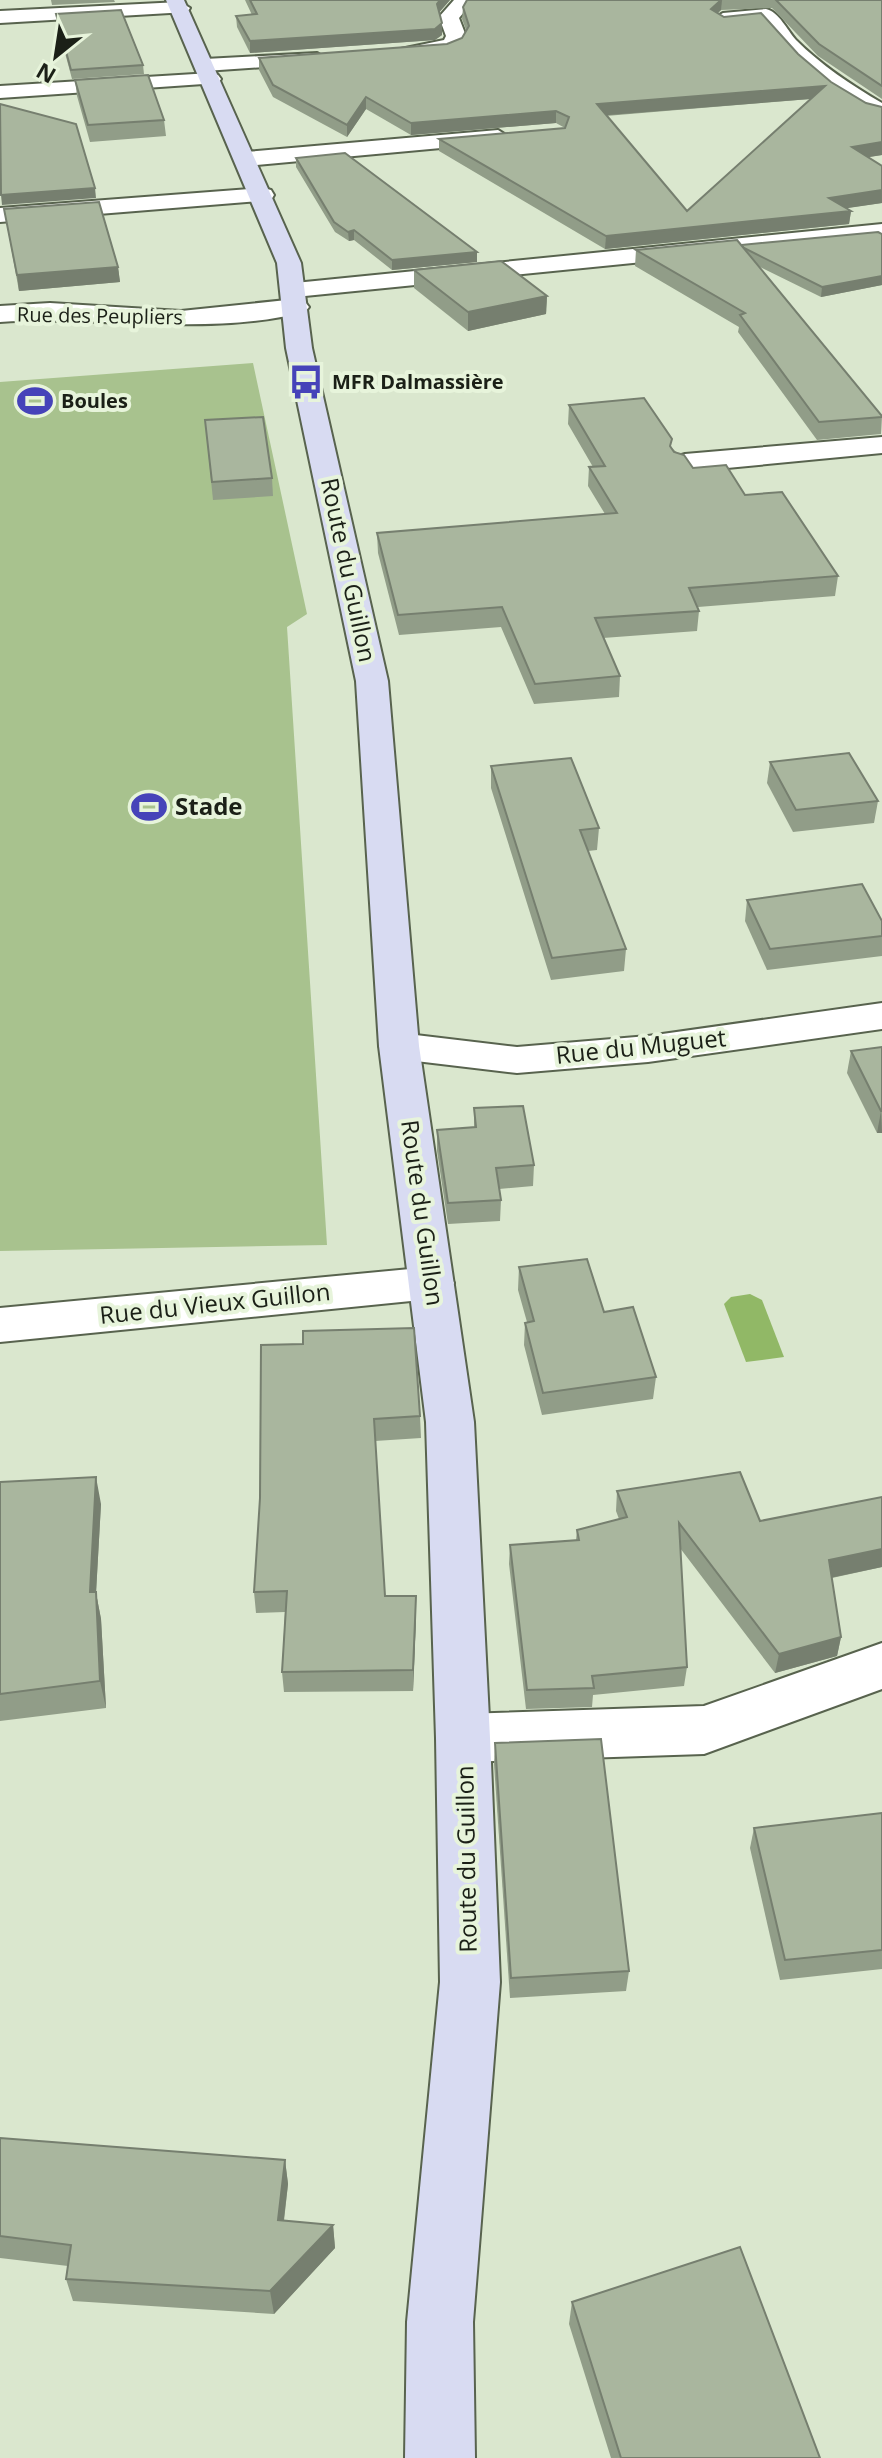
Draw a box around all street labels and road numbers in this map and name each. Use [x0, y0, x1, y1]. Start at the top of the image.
street label: Rue des Peupliers [17, 301, 183, 330]
street label: Route du Guillon [314, 475, 385, 665]
street label: Rue du Muguet [554, 1020, 728, 1071]
street label: Route du Guillon [394, 1118, 453, 1308]
street label: Rue du Vieux Guillon [98, 1274, 332, 1331]
street label: Route du Guillon [447, 1765, 484, 1953]

